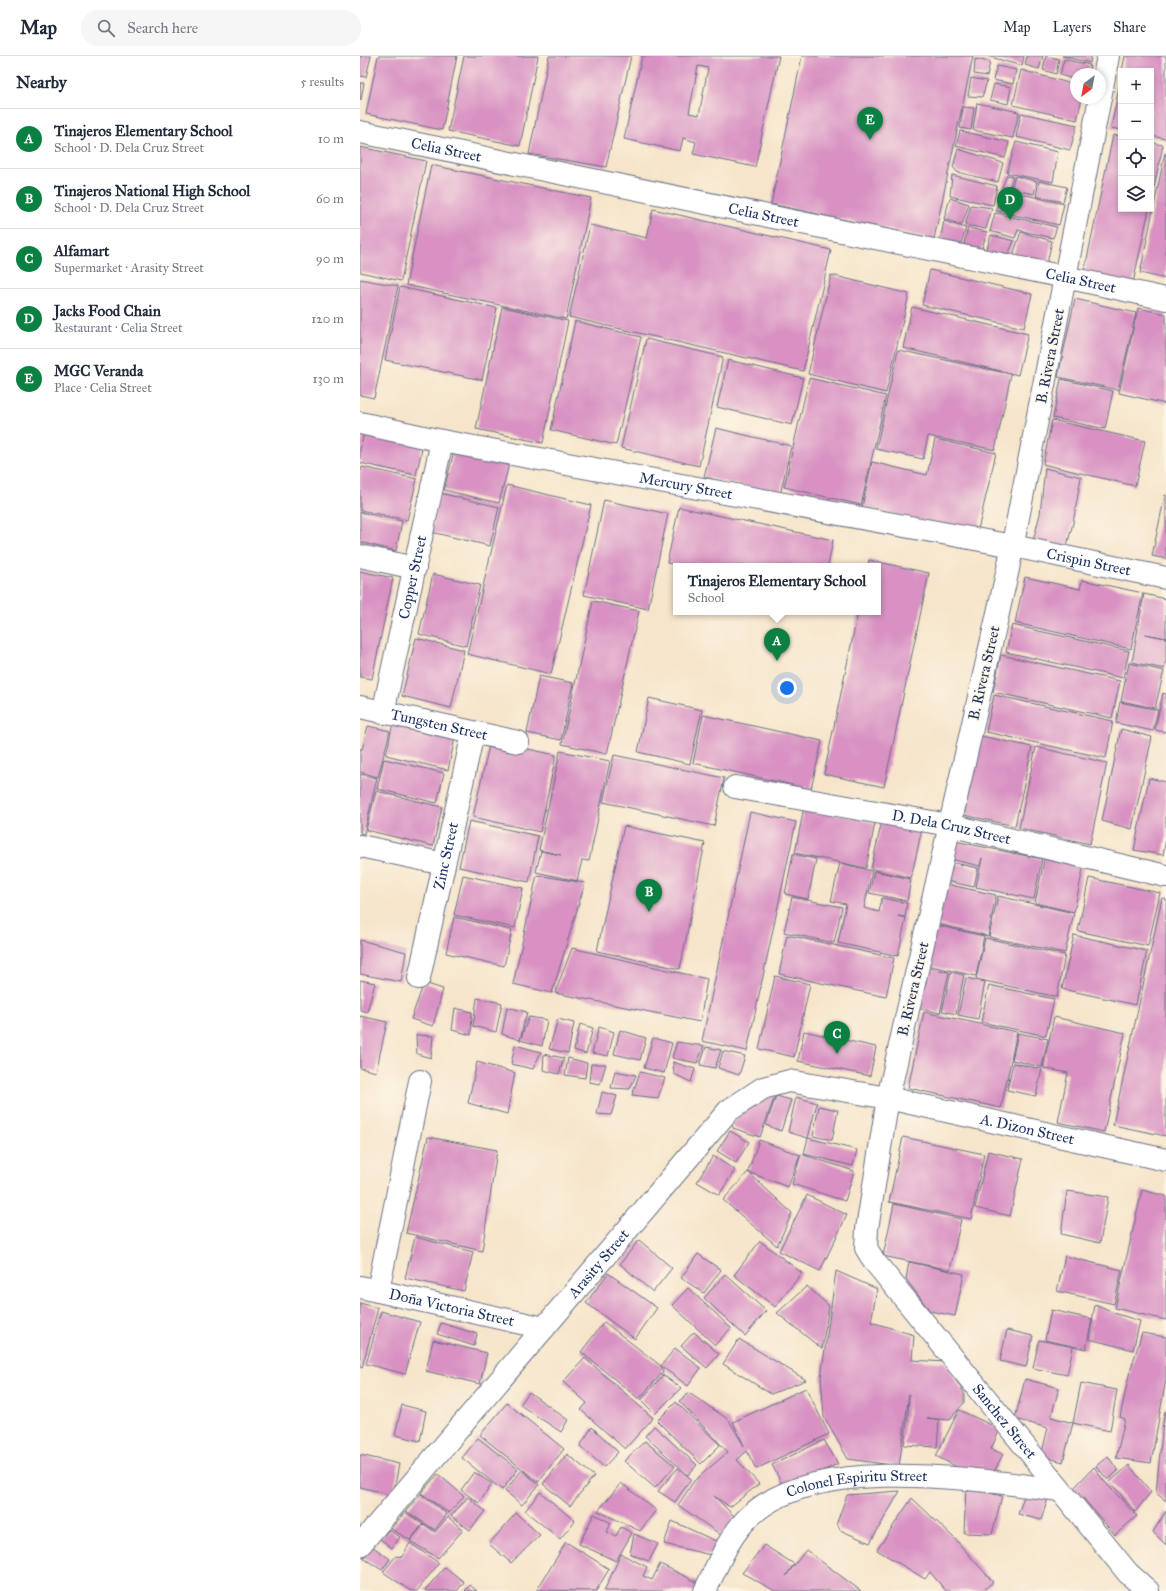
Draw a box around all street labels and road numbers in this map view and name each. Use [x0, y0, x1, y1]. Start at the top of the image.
street label: Celia Street [409, 134, 484, 166]
street label: Celia Street [727, 199, 801, 231]
street label: Celia Street [1044, 264, 1118, 297]
street label: B. Rivera Street [1032, 306, 1068, 405]
street label: Mercury Street [638, 468, 735, 503]
street label: Copper Street [395, 533, 430, 621]
street label: Crispin Street [1045, 544, 1133, 580]
street label: B. Rivera Street [964, 623, 1004, 722]
street label: Tungsten Street [389, 705, 490, 744]
street label: D. Dela Cruz Street [890, 806, 1013, 848]
street label: Zinc Street [430, 820, 462, 891]
street label: B. Rivera Street [893, 939, 933, 1038]
street label: A. Dizon Street [978, 1110, 1077, 1148]
street label: Arasity Street [564, 1225, 633, 1302]
street label: Doña Victoria Street [387, 1285, 517, 1330]
street label: Sanchez Street [969, 1380, 1041, 1463]
street label: Colonel Espiritu Street [784, 1467, 929, 1501]

